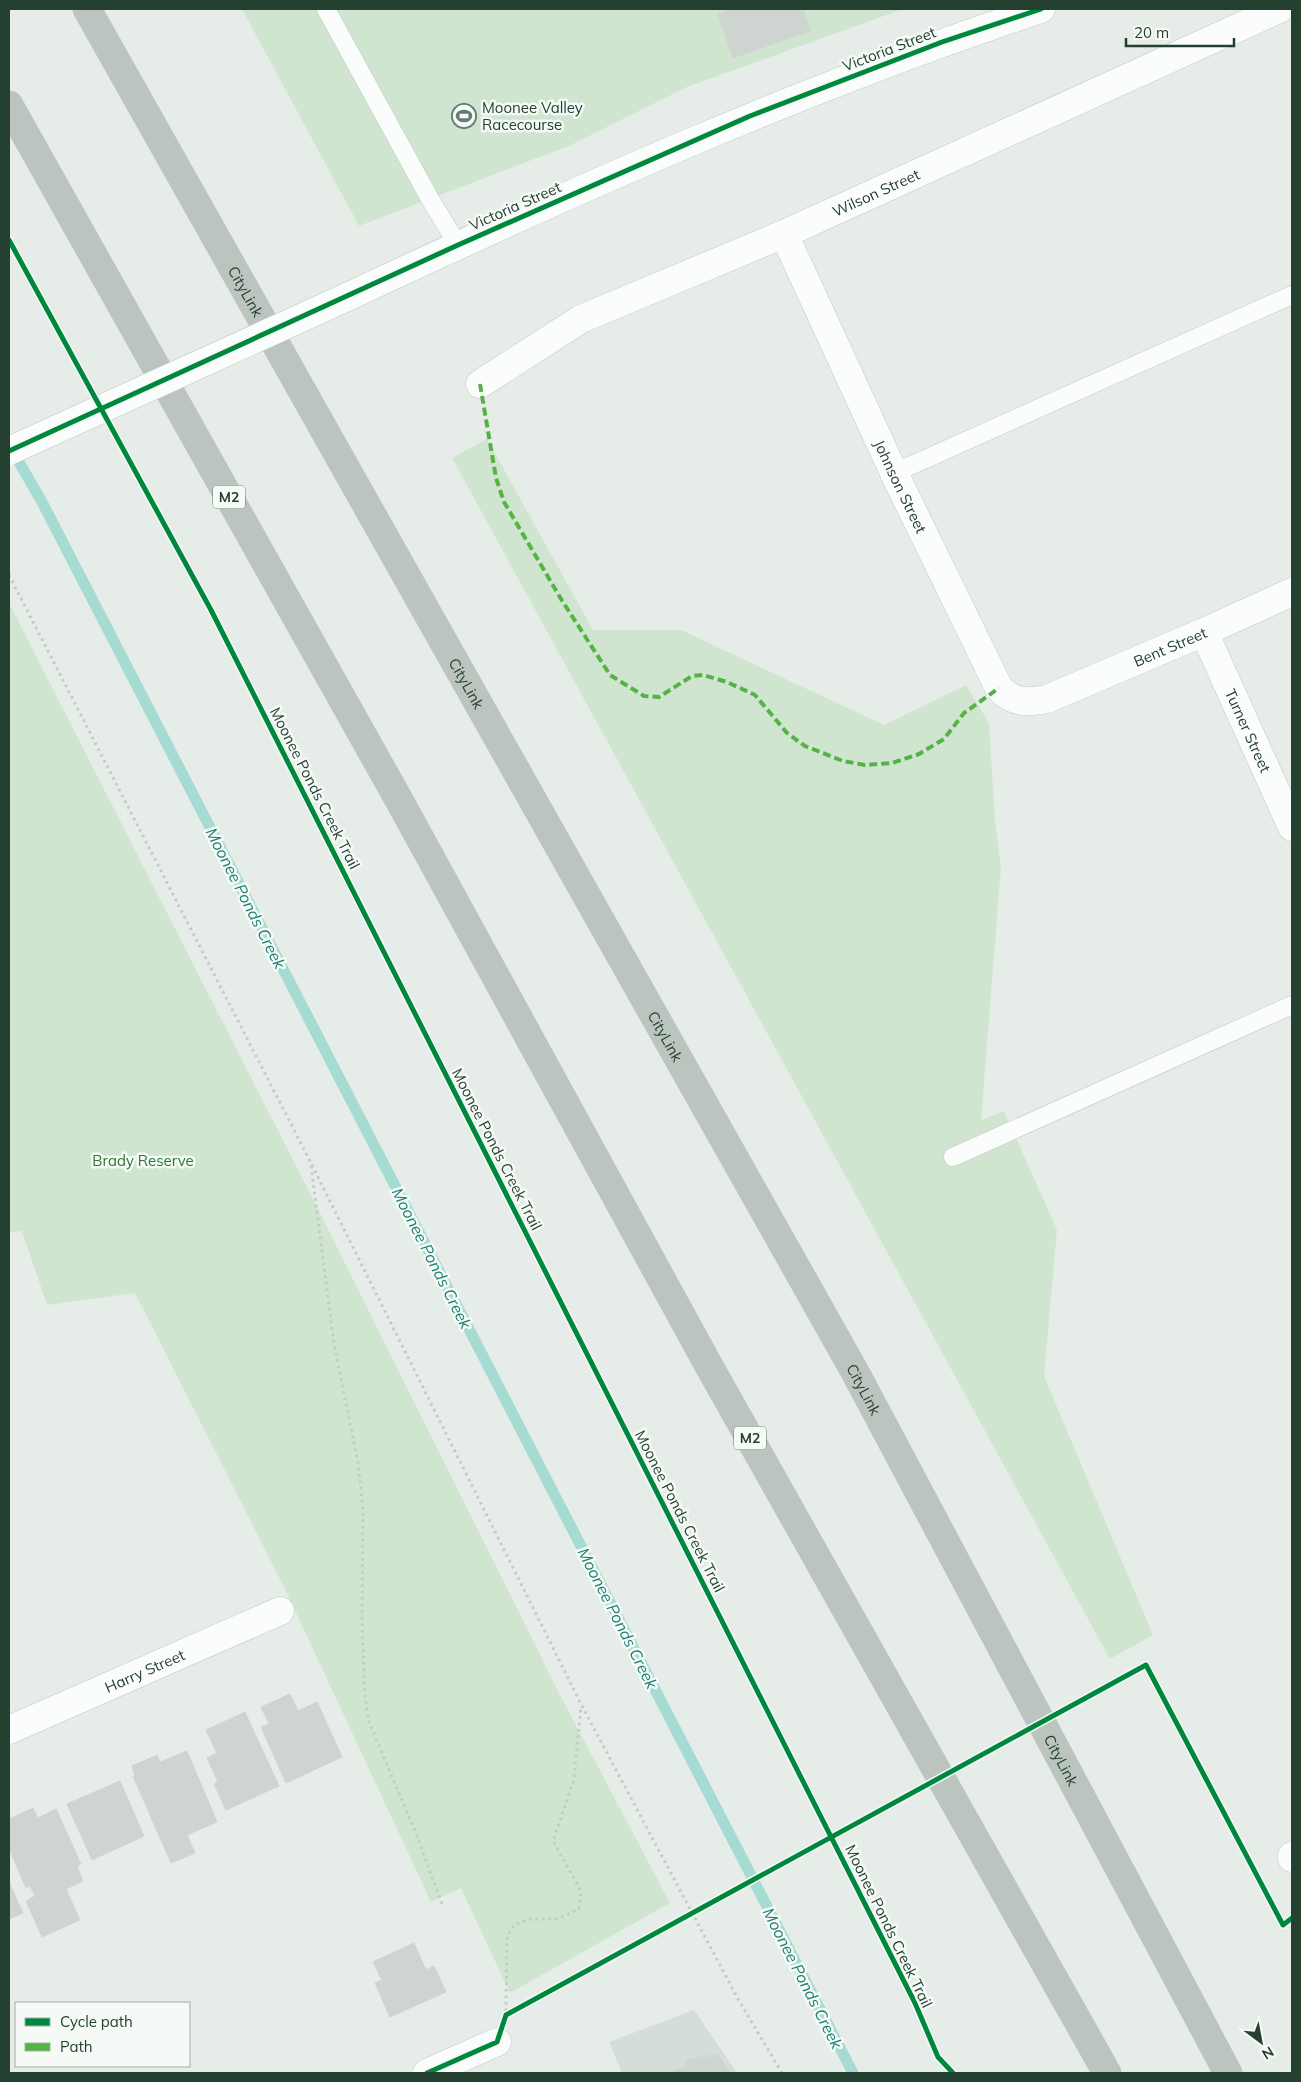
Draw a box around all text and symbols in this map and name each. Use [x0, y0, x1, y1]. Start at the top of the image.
scale bar [1126, 15, 1234, 47]
street label: Victoria Street [840, 22, 938, 76]
text: 20 m [1134, 23, 1169, 42]
place label: Moonee Valley Racecourse [482, 98, 583, 134]
sports icon: Moonee Valley Racecourse [451, 103, 477, 129]
street label: Wilson Street [829, 164, 923, 220]
street label: Victoria Street [466, 177, 564, 235]
street label: CityLink [224, 262, 268, 320]
street label: Johnson Street [870, 437, 931, 536]
road number: M2 [213, 486, 245, 508]
street label: Bent Street [1130, 623, 1209, 671]
street label: CityLink [445, 654, 489, 712]
street label: Turner Street [1221, 686, 1276, 775]
street label: Moonee Ponds Creek Trail [266, 704, 364, 872]
water label: Moonee Ponds Creek [202, 824, 291, 973]
street label: CityLink [644, 1007, 688, 1065]
street label: Moonee Ponds Creek Trail [448, 1065, 546, 1233]
park label: Brady Reserve [92, 1151, 194, 1170]
water label: Moonee Ponds Creek [388, 1184, 477, 1333]
street label: CityLink [843, 1360, 886, 1418]
road number: M2 [734, 1426, 766, 1450]
street label: Moonee Ponds Creek Trail [631, 1427, 729, 1595]
water label: Moonee Ponds Creek [574, 1544, 663, 1693]
street label: Harry Street [102, 1645, 187, 1696]
street label: CityLink [1040, 1731, 1083, 1789]
street label: Moonee Ponds Creek Trail [841, 1841, 937, 2011]
water label: Moonee Ponds Creek [759, 1904, 848, 2053]
legend [15, 2002, 190, 2067]
text: Cycle path [60, 2012, 133, 2031]
north arrow [1236, 2017, 1286, 2067]
text: Path [60, 2037, 92, 2056]
text: N [1259, 2043, 1277, 2063]

